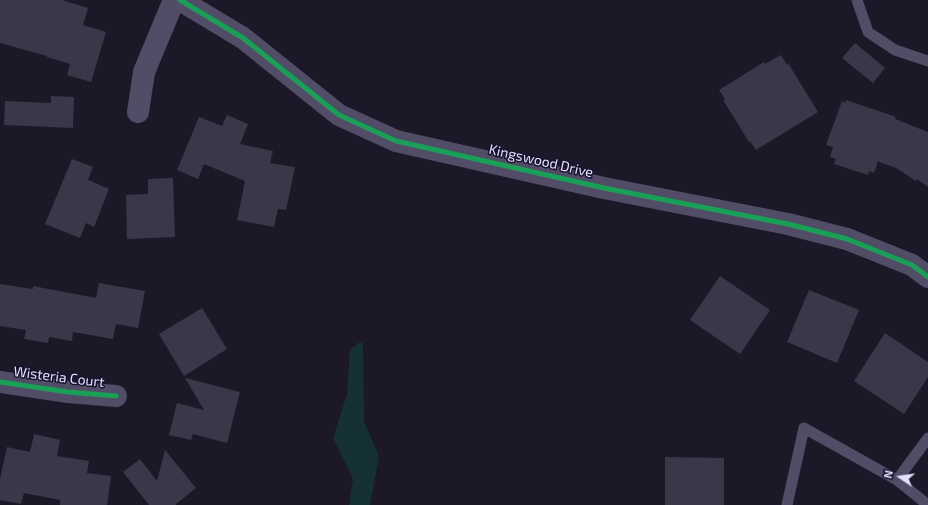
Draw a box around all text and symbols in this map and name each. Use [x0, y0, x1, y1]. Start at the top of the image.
street label: Kingswood Drive [487, 141, 595, 181]
street label: Wisteria Court [13, 363, 105, 391]
north arrow [880, 457, 920, 497]
text: N [881, 469, 895, 480]

